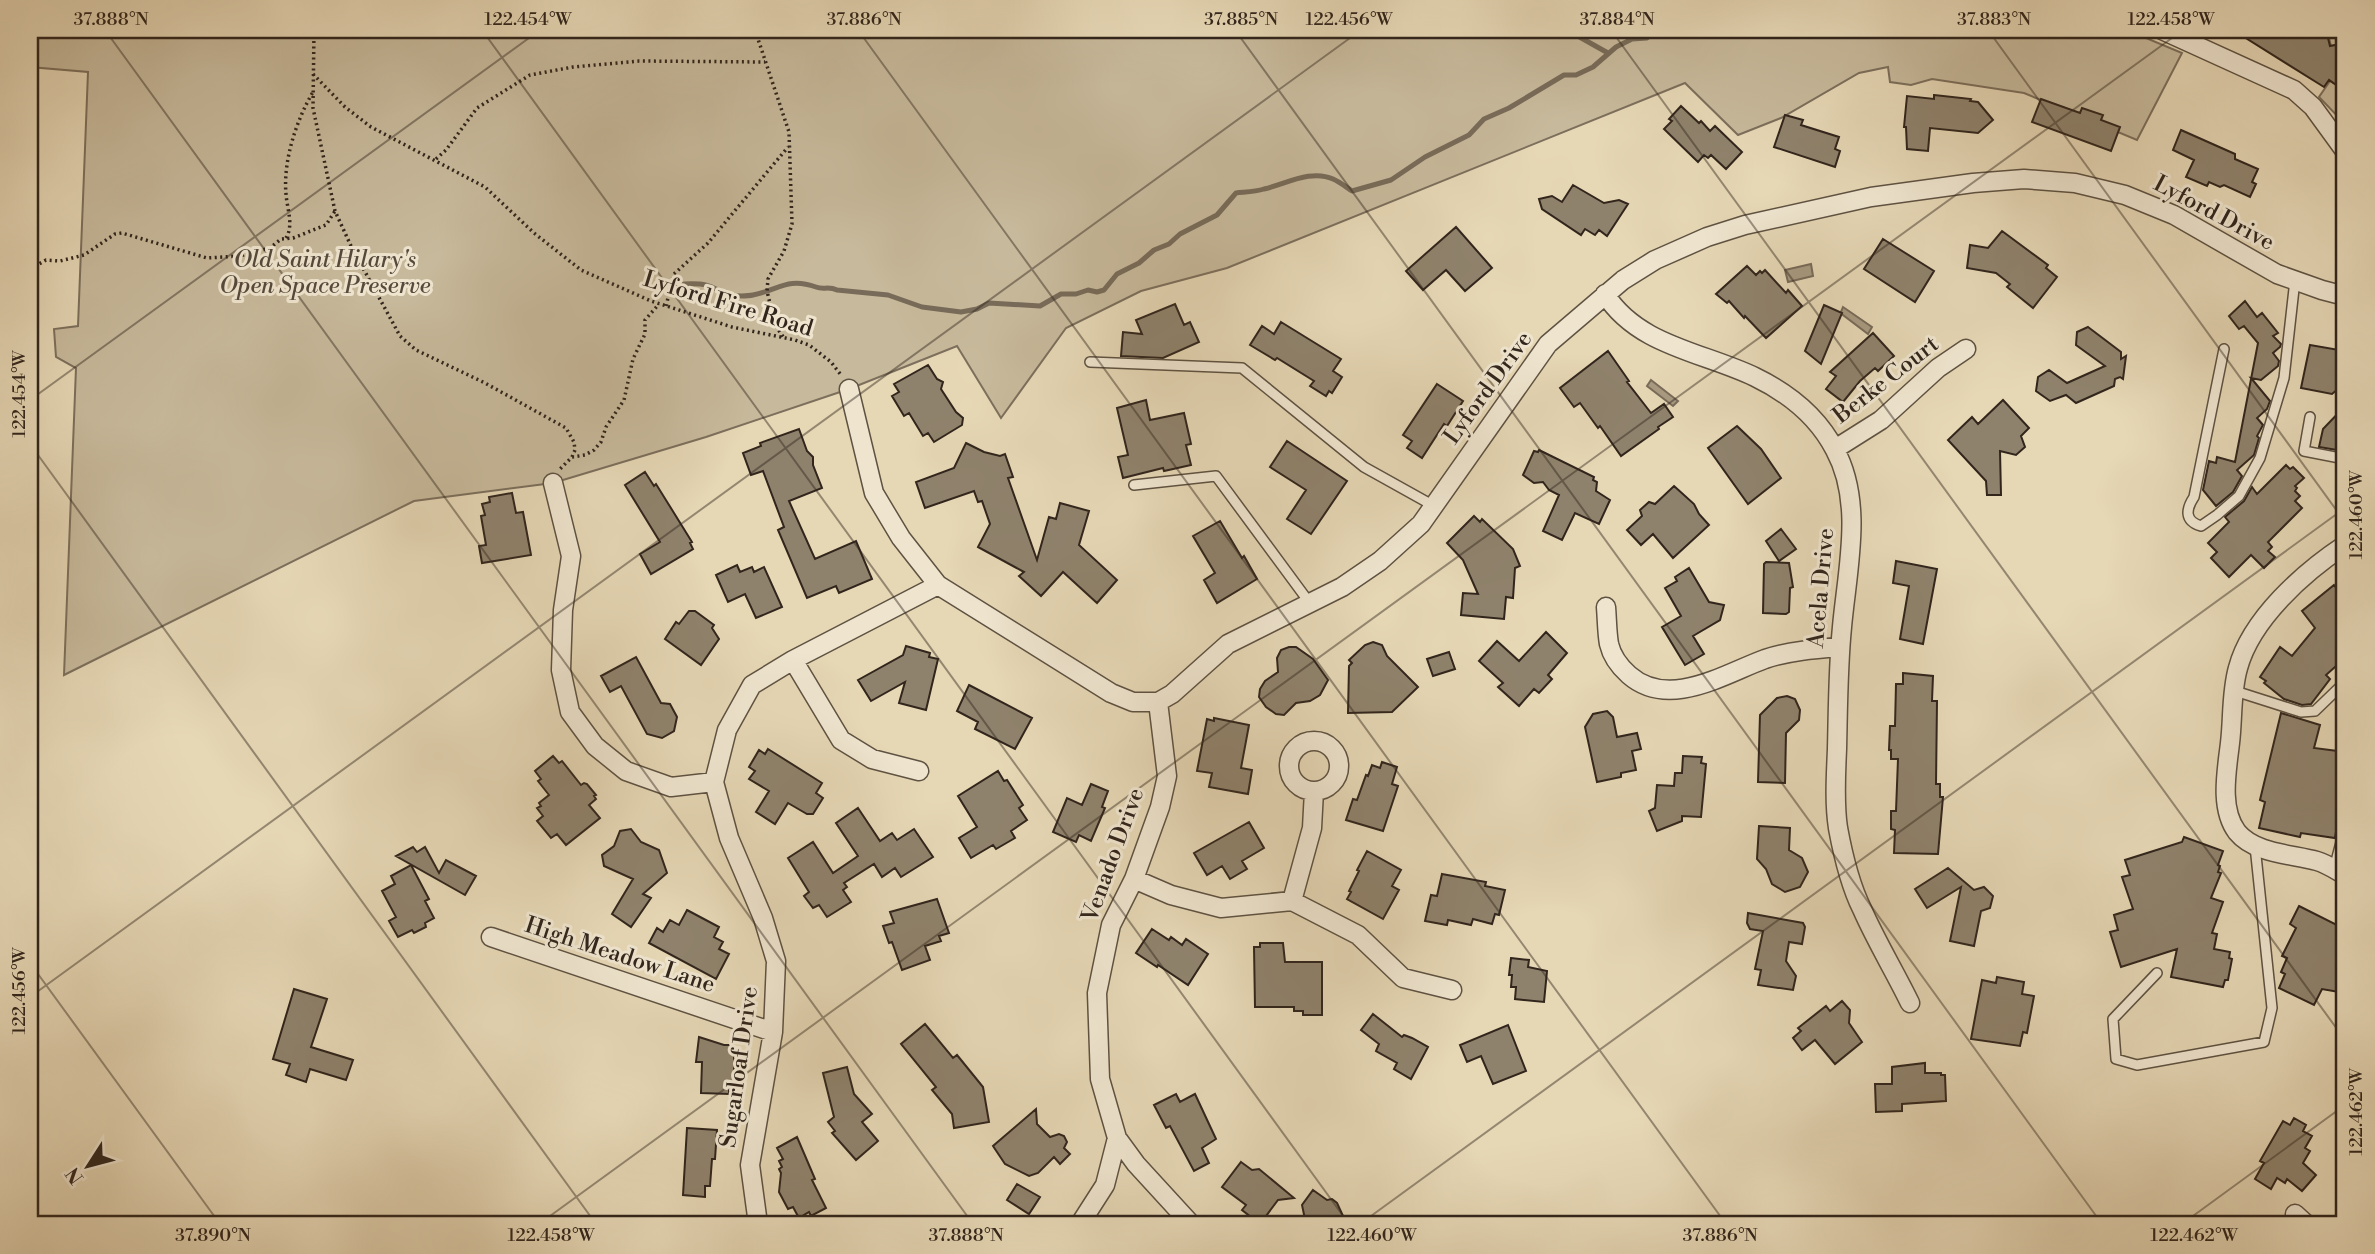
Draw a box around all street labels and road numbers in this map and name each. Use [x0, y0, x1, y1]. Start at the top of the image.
street label: Lyford Drive [2149, 169, 2279, 257]
street label: Lyford Fire Road [640, 265, 816, 343]
street label: Lyford Drive [1438, 326, 1538, 450]
street label: Berke Court [1827, 330, 1944, 430]
street label: Acela Drive [1802, 527, 1840, 650]
street label: Venado Drive [1075, 784, 1150, 927]
street label: High Meadow Lane [521, 911, 719, 999]
street label: Sugarloaf Drive [714, 985, 764, 1149]

